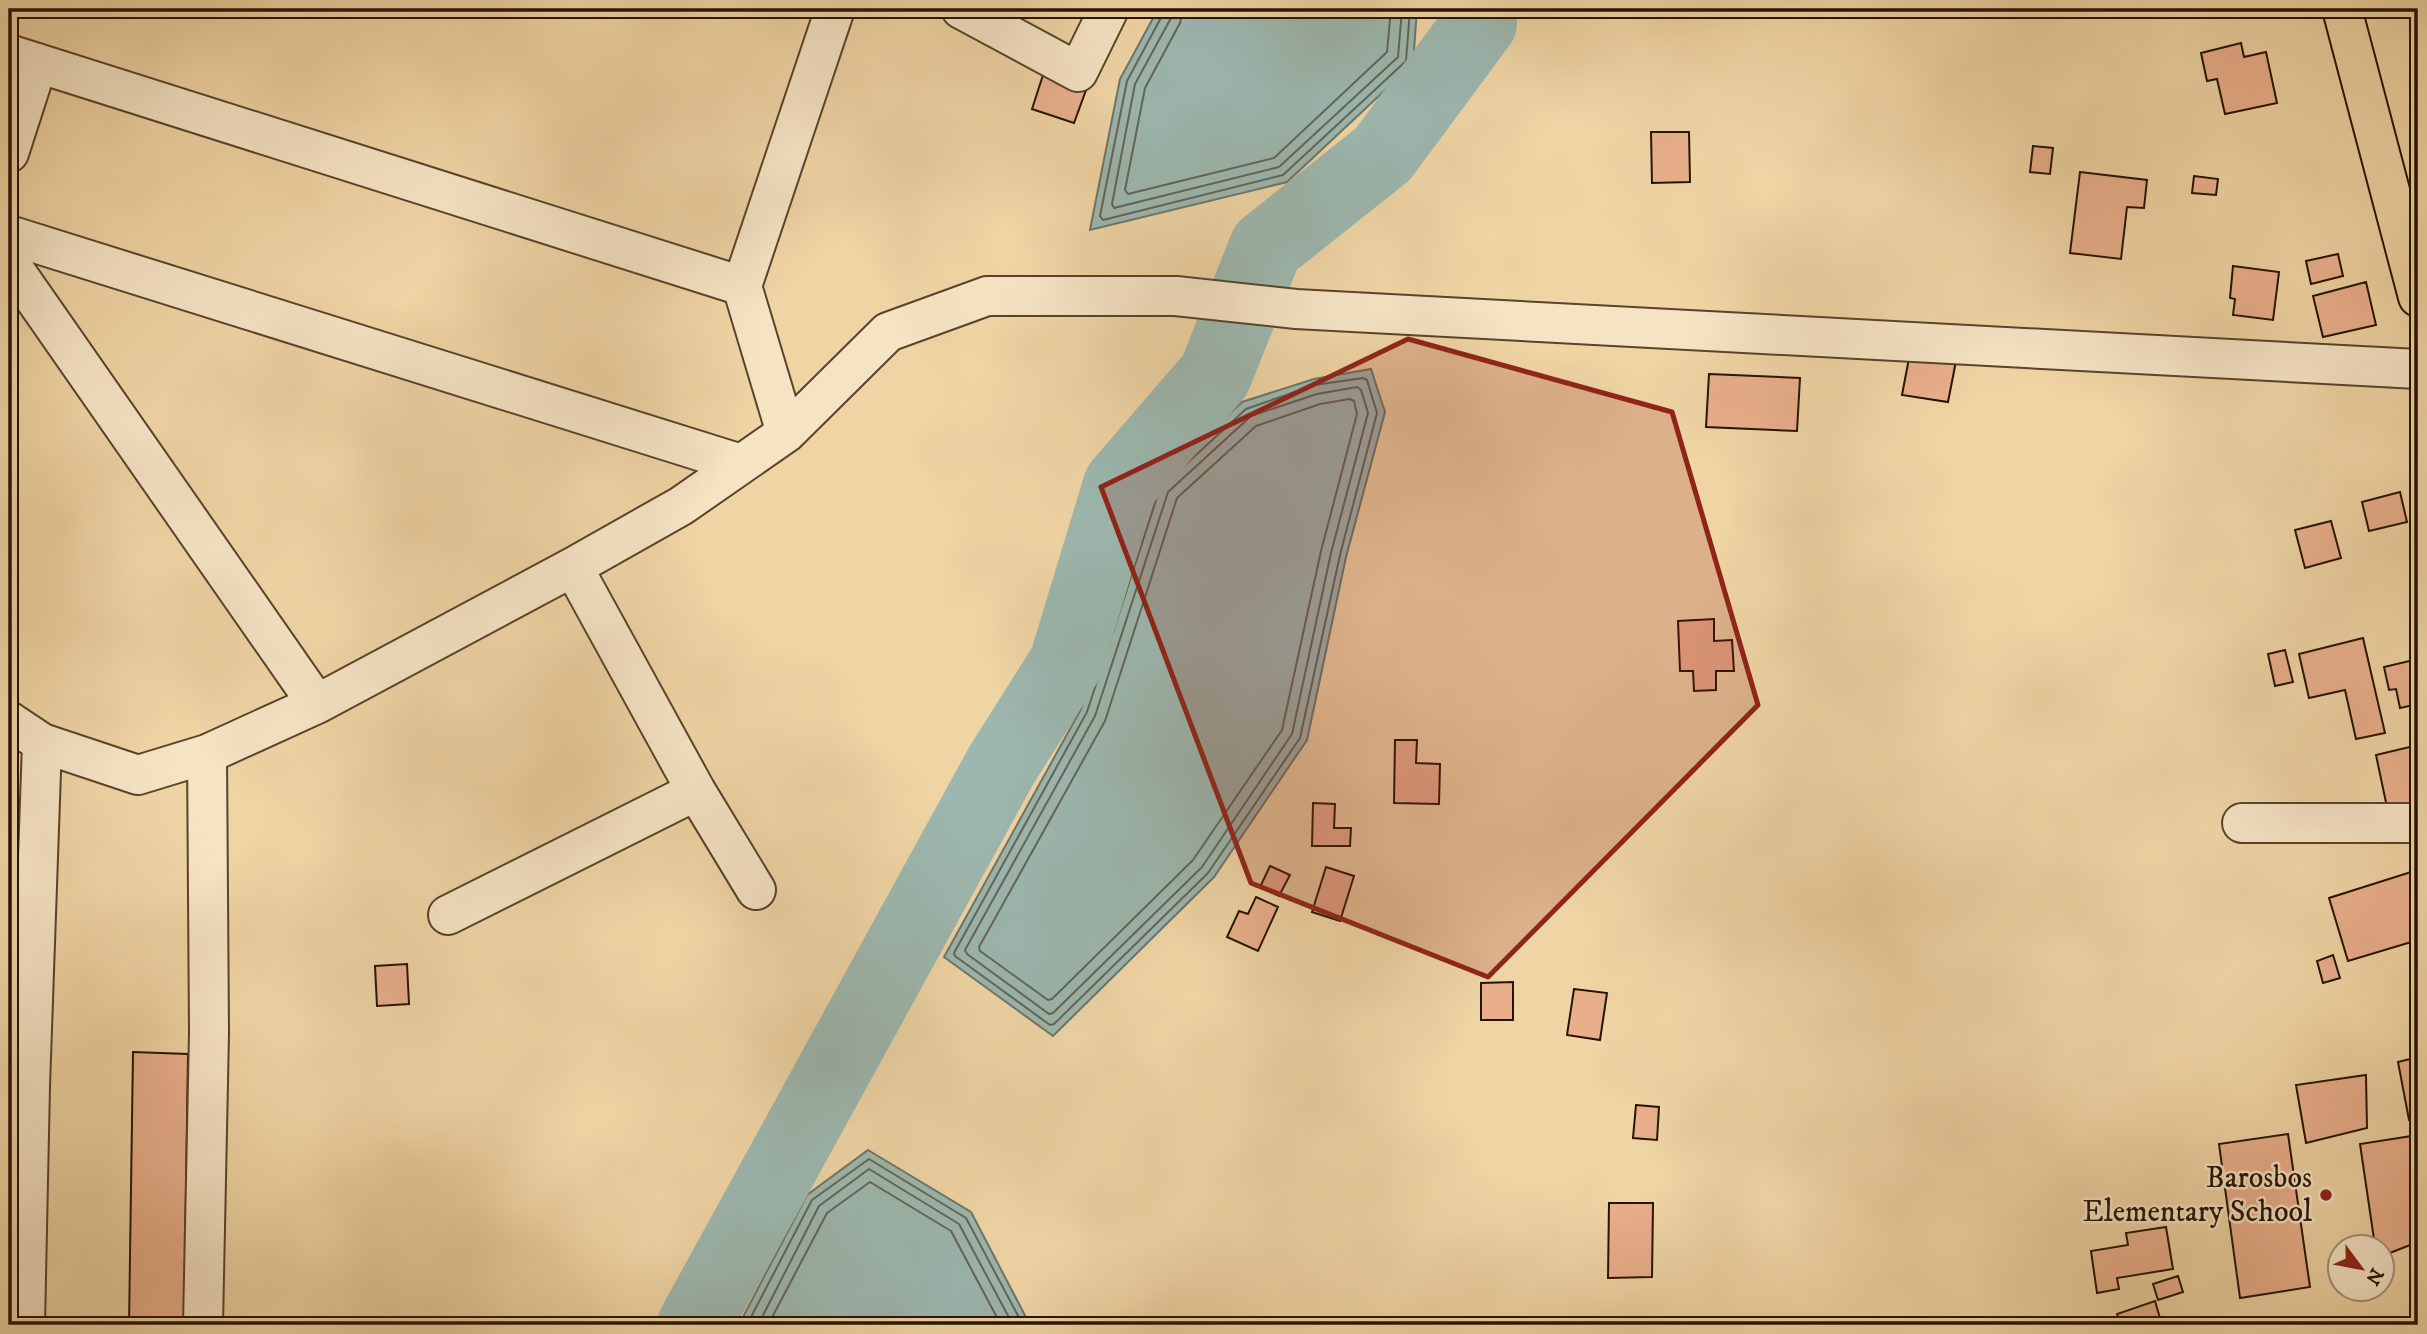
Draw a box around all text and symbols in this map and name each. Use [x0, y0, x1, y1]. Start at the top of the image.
place label: Barosbos Elementary School [2083, 1160, 2312, 1231]
marker: Barosbos Elementary School [2318, 1187, 2334, 1203]
north arrow [2326, 1232, 2396, 1302]
text: N [2360, 1264, 2388, 1289]

